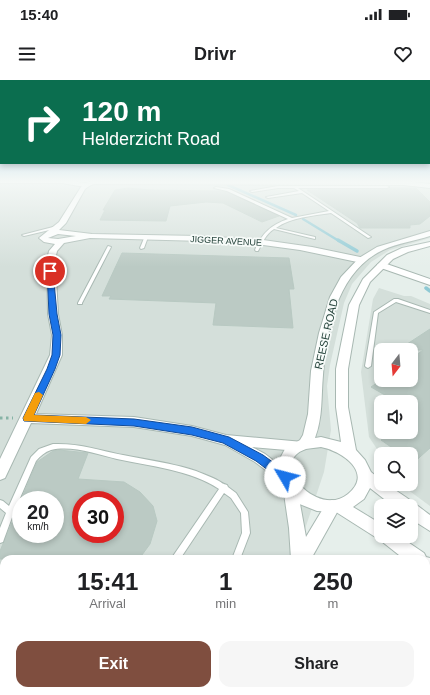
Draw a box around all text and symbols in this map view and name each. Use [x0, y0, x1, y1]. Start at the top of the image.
text: 15:40 [20, 6, 58, 23]
icon: menu [16, 43, 38, 65]
icon: heart [392, 43, 414, 65]
text: Drivr [194, 44, 236, 64]
icon: right [16, 96, 68, 148]
text: 120 m [82, 96, 161, 127]
text: Helderzicht Road [82, 129, 220, 149]
street label: JIGGER AVENUE [190, 234, 262, 248]
pin [33, 254, 67, 288]
icon: arrive [39, 260, 61, 282]
street label: REESE ROAD [312, 297, 340, 370]
north arrow [374, 343, 418, 387]
map controls [374, 343, 418, 543]
button: sound [374, 395, 418, 439]
button: search [374, 447, 418, 491]
position arrow [264, 456, 306, 498]
speed limit sign: 30 [72, 491, 124, 543]
button: layers [374, 499, 418, 543]
text: 20 [27, 501, 49, 523]
text: km/h [27, 521, 49, 532]
text: 15:41 [77, 568, 138, 595]
text: 1 [219, 568, 232, 595]
text: 250 [313, 568, 353, 595]
text: Arrival [89, 596, 126, 611]
text: min [215, 596, 236, 611]
text: m [328, 596, 338, 611]
button: Exit [16, 641, 211, 687]
button: Share [219, 641, 414, 687]

